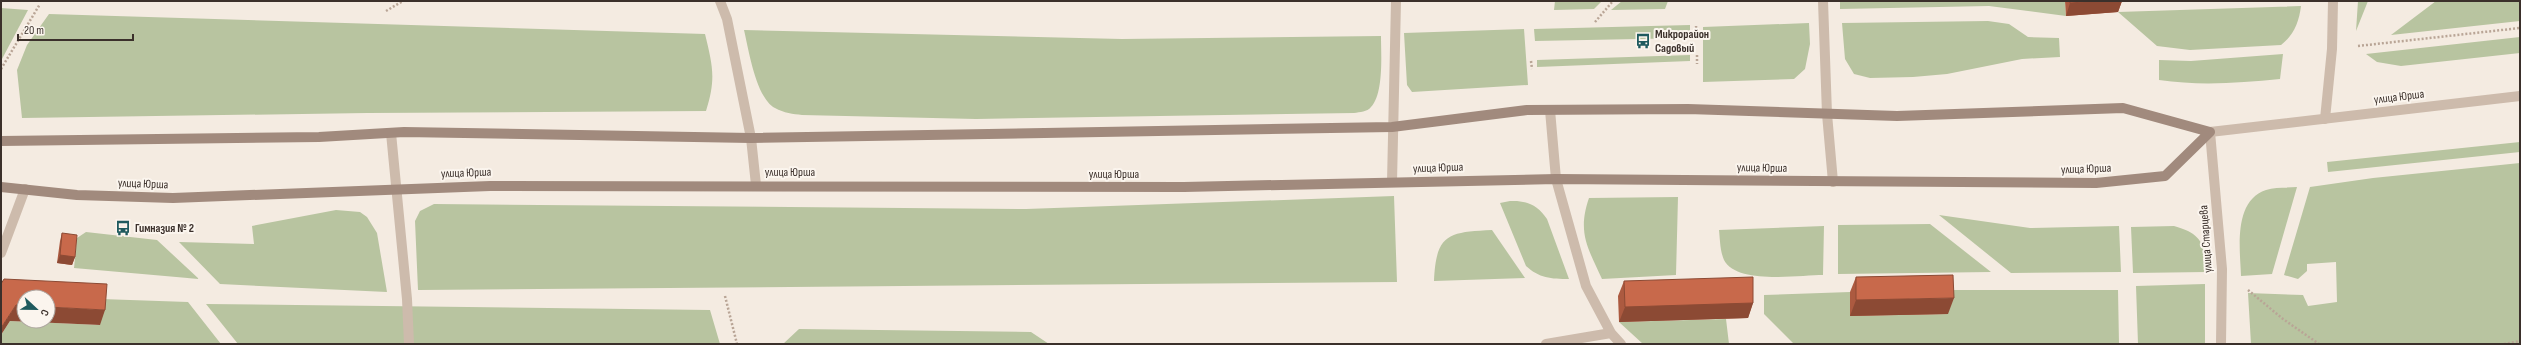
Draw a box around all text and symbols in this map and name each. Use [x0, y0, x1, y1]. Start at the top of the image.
scale bar [18, 16, 133, 42]
text: 20 m [24, 23, 44, 38]
place label: Микрорайон Садовый [1655, 27, 1709, 56]
bus stop icon: Микрорайон Садовый [1634, 32, 1652, 50]
street label: улица Юрша [2373, 86, 2425, 108]
street label: улица Юрша [1412, 160, 1464, 176]
street label: улица Юрша [1737, 160, 1788, 176]
street label: улица Юрша [2060, 161, 2112, 177]
street label: улица Юрша [440, 165, 492, 181]
street label: улица Юрша [765, 165, 816, 180]
street label: улица Юрша [1089, 167, 1140, 182]
street label: улица Юрша [117, 176, 169, 192]
street label: улица Старцева [2196, 204, 2216, 273]
bus stop icon: Гимназия № 2 [114, 219, 132, 237]
place label: Гимназия № 2 [135, 221, 194, 236]
north arrow [16, 289, 56, 329]
text: С [38, 308, 52, 318]

